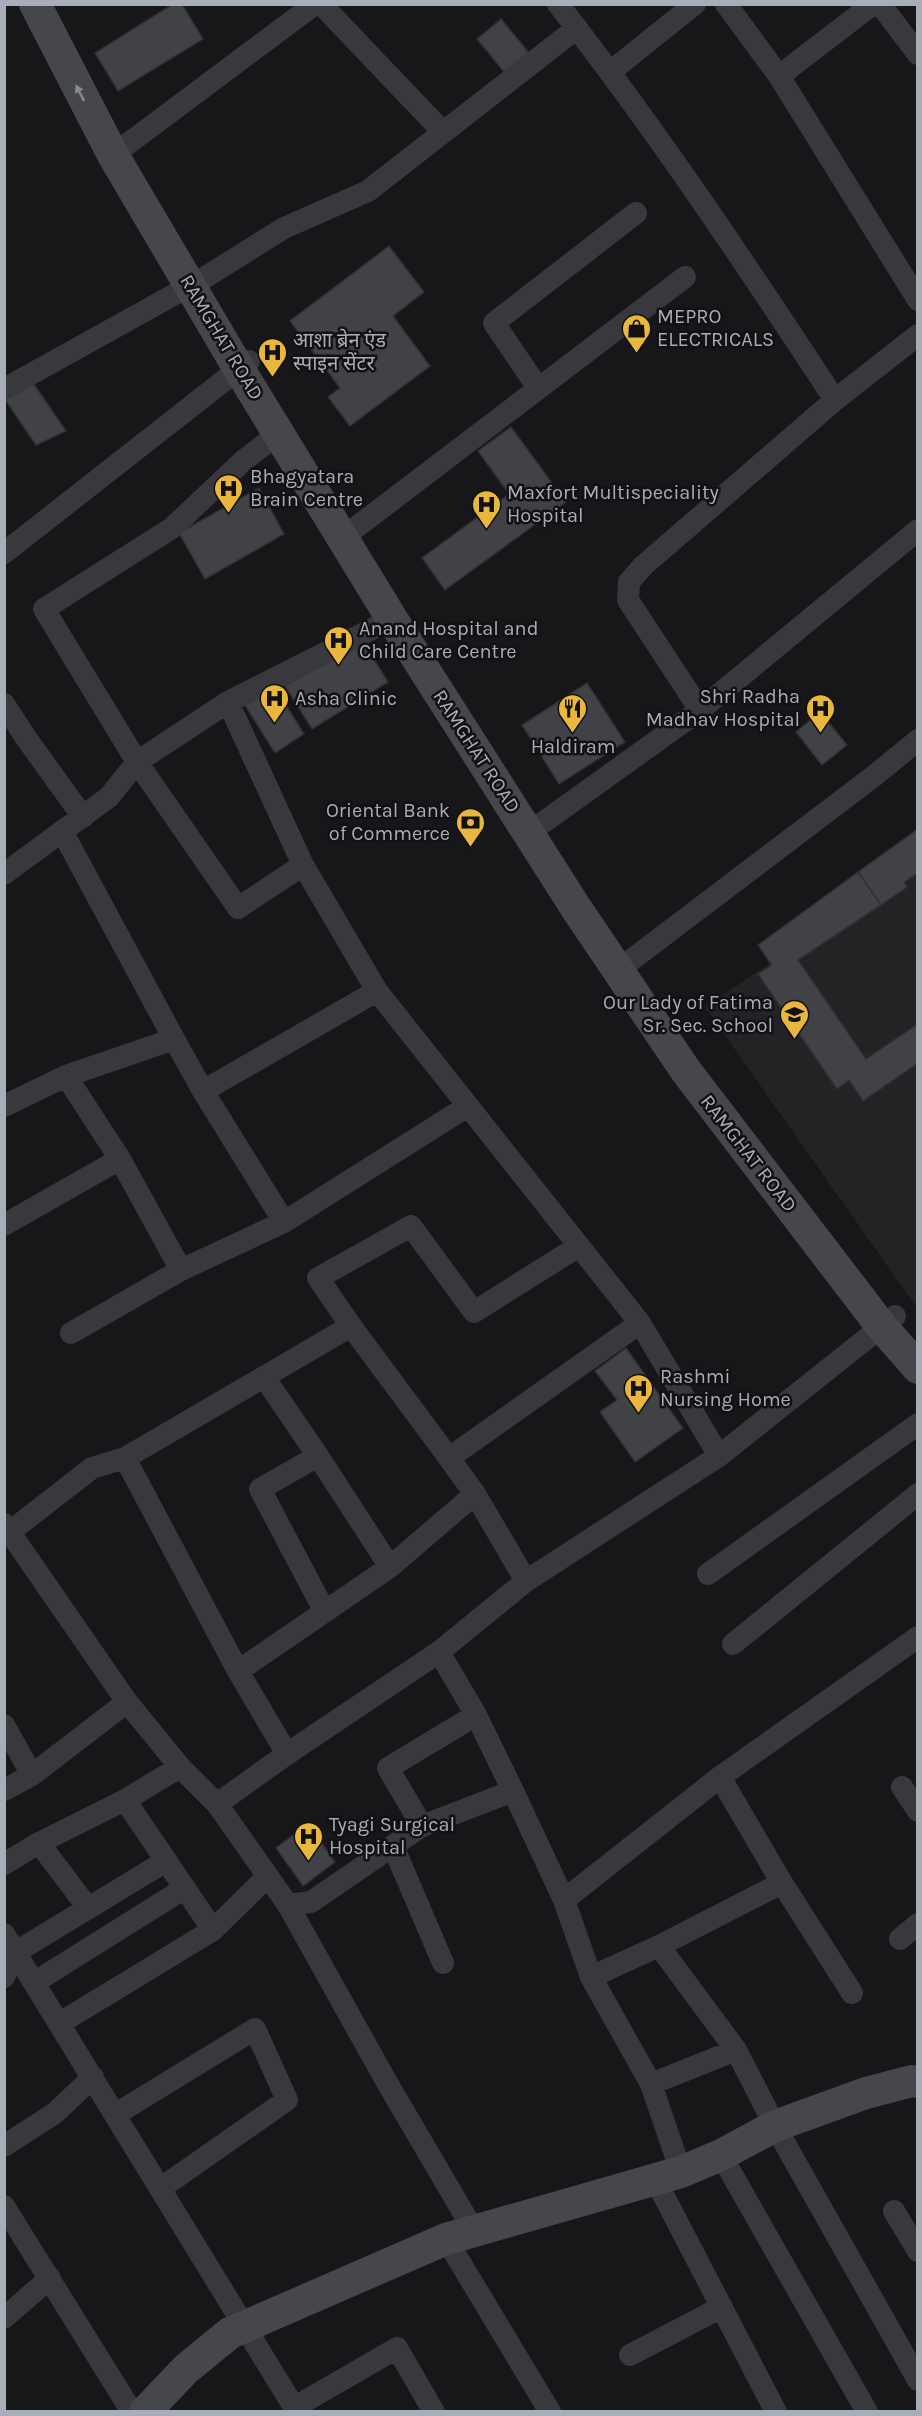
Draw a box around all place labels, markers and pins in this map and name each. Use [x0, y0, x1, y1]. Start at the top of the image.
place label: MEPRO ELECTRICALS [657, 305, 774, 351]
shop icon: MEPRO ELECTRICALS [620, 312, 652, 354]
place label: आशा ब्रेन एंड स्पाइन सेंटर [293, 328, 386, 375]
hospital icon: आशा ब्रेन एंड स्पाइन सेंटर [256, 336, 288, 378]
place label: Bhagyatara Brain Centre [250, 465, 363, 511]
hospital icon: Bhagyatara Brain Centre [213, 472, 245, 514]
place label: Maxfort Multispeciality Hospital [507, 481, 719, 527]
hospital icon: Maxfort Multispeciality Hospital [470, 488, 502, 530]
place label: Anand Hospital and Child Care Centre [359, 617, 539, 663]
hospital icon: Anand Hospital and Child Care Centre [322, 624, 354, 666]
hospital icon: Asha Clinic [258, 682, 290, 724]
place label: Shri Radha Madhav Hospital [646, 685, 800, 731]
place label: Asha Clinic [295, 687, 397, 710]
restaurant icon: Haldiram [557, 692, 589, 734]
hospital icon: Shri Radha Madhav Hospital [805, 692, 837, 734]
place label: Haldiram [531, 735, 615, 758]
place label: Oriental Bank of Commerce [326, 799, 450, 845]
bank icon: Oriental Bank of Commerce [455, 806, 487, 848]
place label: Our Lady of Fatima Sr. Sec. School [603, 991, 773, 1037]
school or university icon: Our Lady of Fatima Sr. Sec. School [778, 998, 810, 1040]
place label: Rashmi Nursing Home [660, 1365, 791, 1411]
hospital icon: Rashmi Nursing Home [623, 1372, 655, 1414]
place label: Tyagi Surgical Hospital [329, 1813, 455, 1859]
hospital icon: Tyagi Surgical Hospital [292, 1820, 324, 1862]

